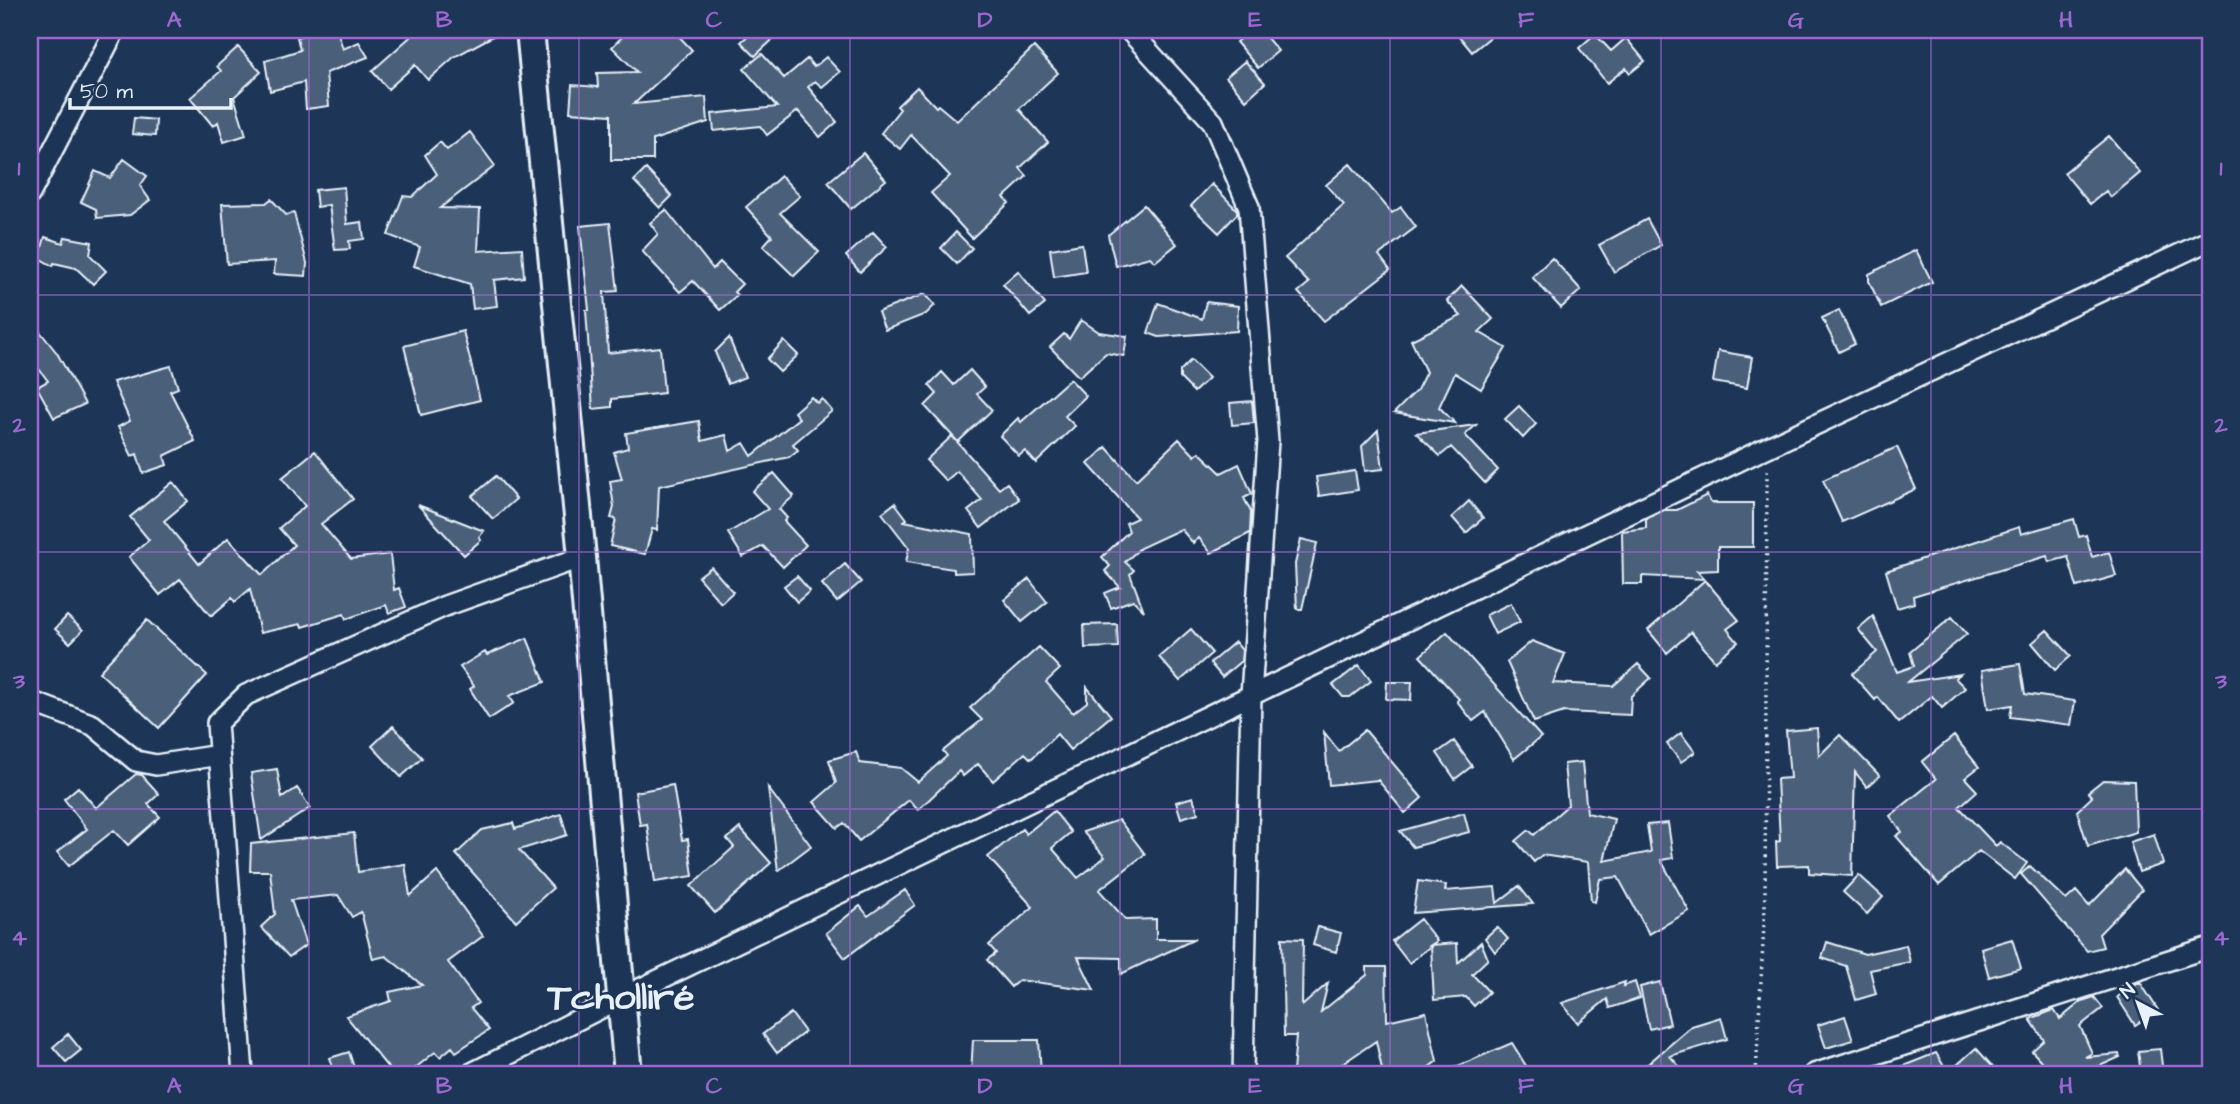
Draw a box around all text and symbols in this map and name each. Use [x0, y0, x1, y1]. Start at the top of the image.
text: A [167, 4, 182, 36]
text: B [436, 4, 453, 36]
text: C [706, 4, 723, 36]
text: D [978, 4, 993, 36]
text: E [1248, 4, 1262, 36]
text: F [1518, 4, 1535, 36]
text: G [1788, 4, 1804, 36]
text: H [2059, 4, 2073, 36]
scale bar [70, 66, 231, 110]
text: 50 m [80, 77, 134, 106]
text: 1 [18, 152, 21, 184]
text: 1 [2220, 152, 2223, 184]
text: 2 [11, 409, 26, 441]
text: 2 [2213, 409, 2228, 441]
text: 3 [12, 665, 25, 697]
text: 3 [2214, 665, 2227, 697]
text: 4 [11, 922, 27, 954]
text: 4 [2213, 922, 2229, 954]
north arrow [2104, 968, 2174, 1038]
district label: Tcholliré [546, 972, 695, 1024]
text: N [2114, 977, 2141, 1005]
text: A [167, 1070, 182, 1102]
text: B [436, 1070, 453, 1102]
text: C [706, 1070, 723, 1102]
text: D [978, 1070, 993, 1102]
text: E [1248, 1070, 1262, 1102]
text: F [1518, 1070, 1535, 1102]
text: G [1788, 1070, 1804, 1102]
text: H [2059, 1070, 2073, 1102]

